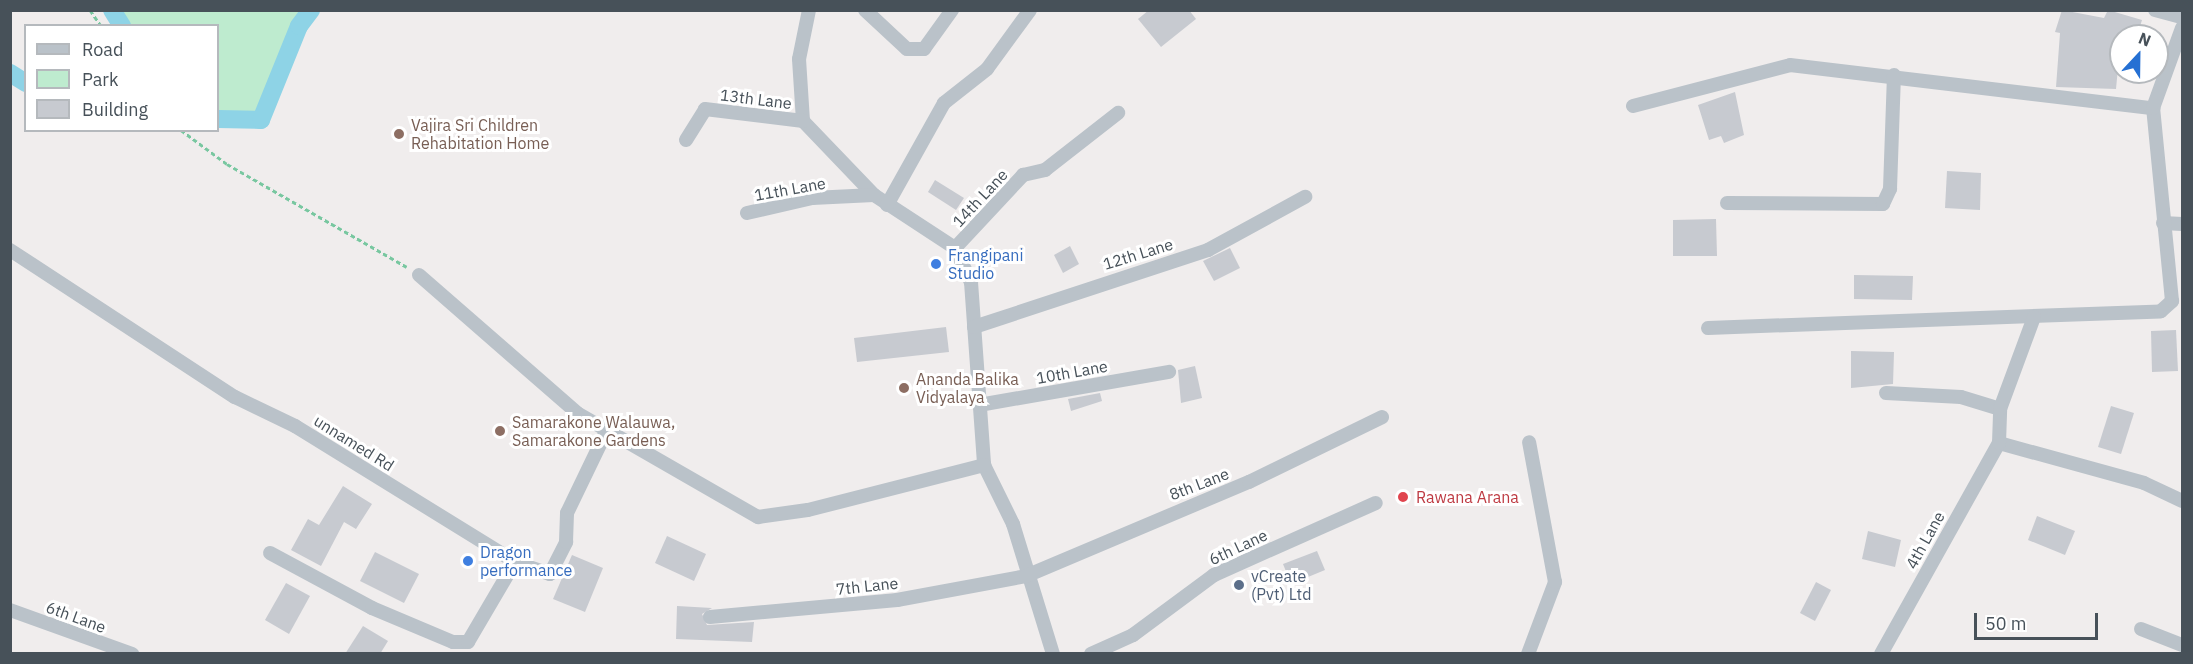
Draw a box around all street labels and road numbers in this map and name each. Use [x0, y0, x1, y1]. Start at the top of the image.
street label: 13th Lane [719, 85, 793, 113]
street label: 14th Lane [948, 165, 1012, 231]
street label: 11th Lane [753, 173, 827, 205]
street label: 12th Lane [1101, 234, 1175, 274]
street label: 10th Lane [1035, 356, 1109, 388]
street label: unnamed Rd [310, 411, 398, 475]
street label: 8th Lane [1166, 464, 1232, 504]
street label: 4th Lane [1901, 508, 1949, 572]
street label: 6th Lane [1206, 525, 1270, 569]
street label: 7th Lane [835, 573, 899, 599]
street label: 6th Lane [43, 597, 109, 637]

